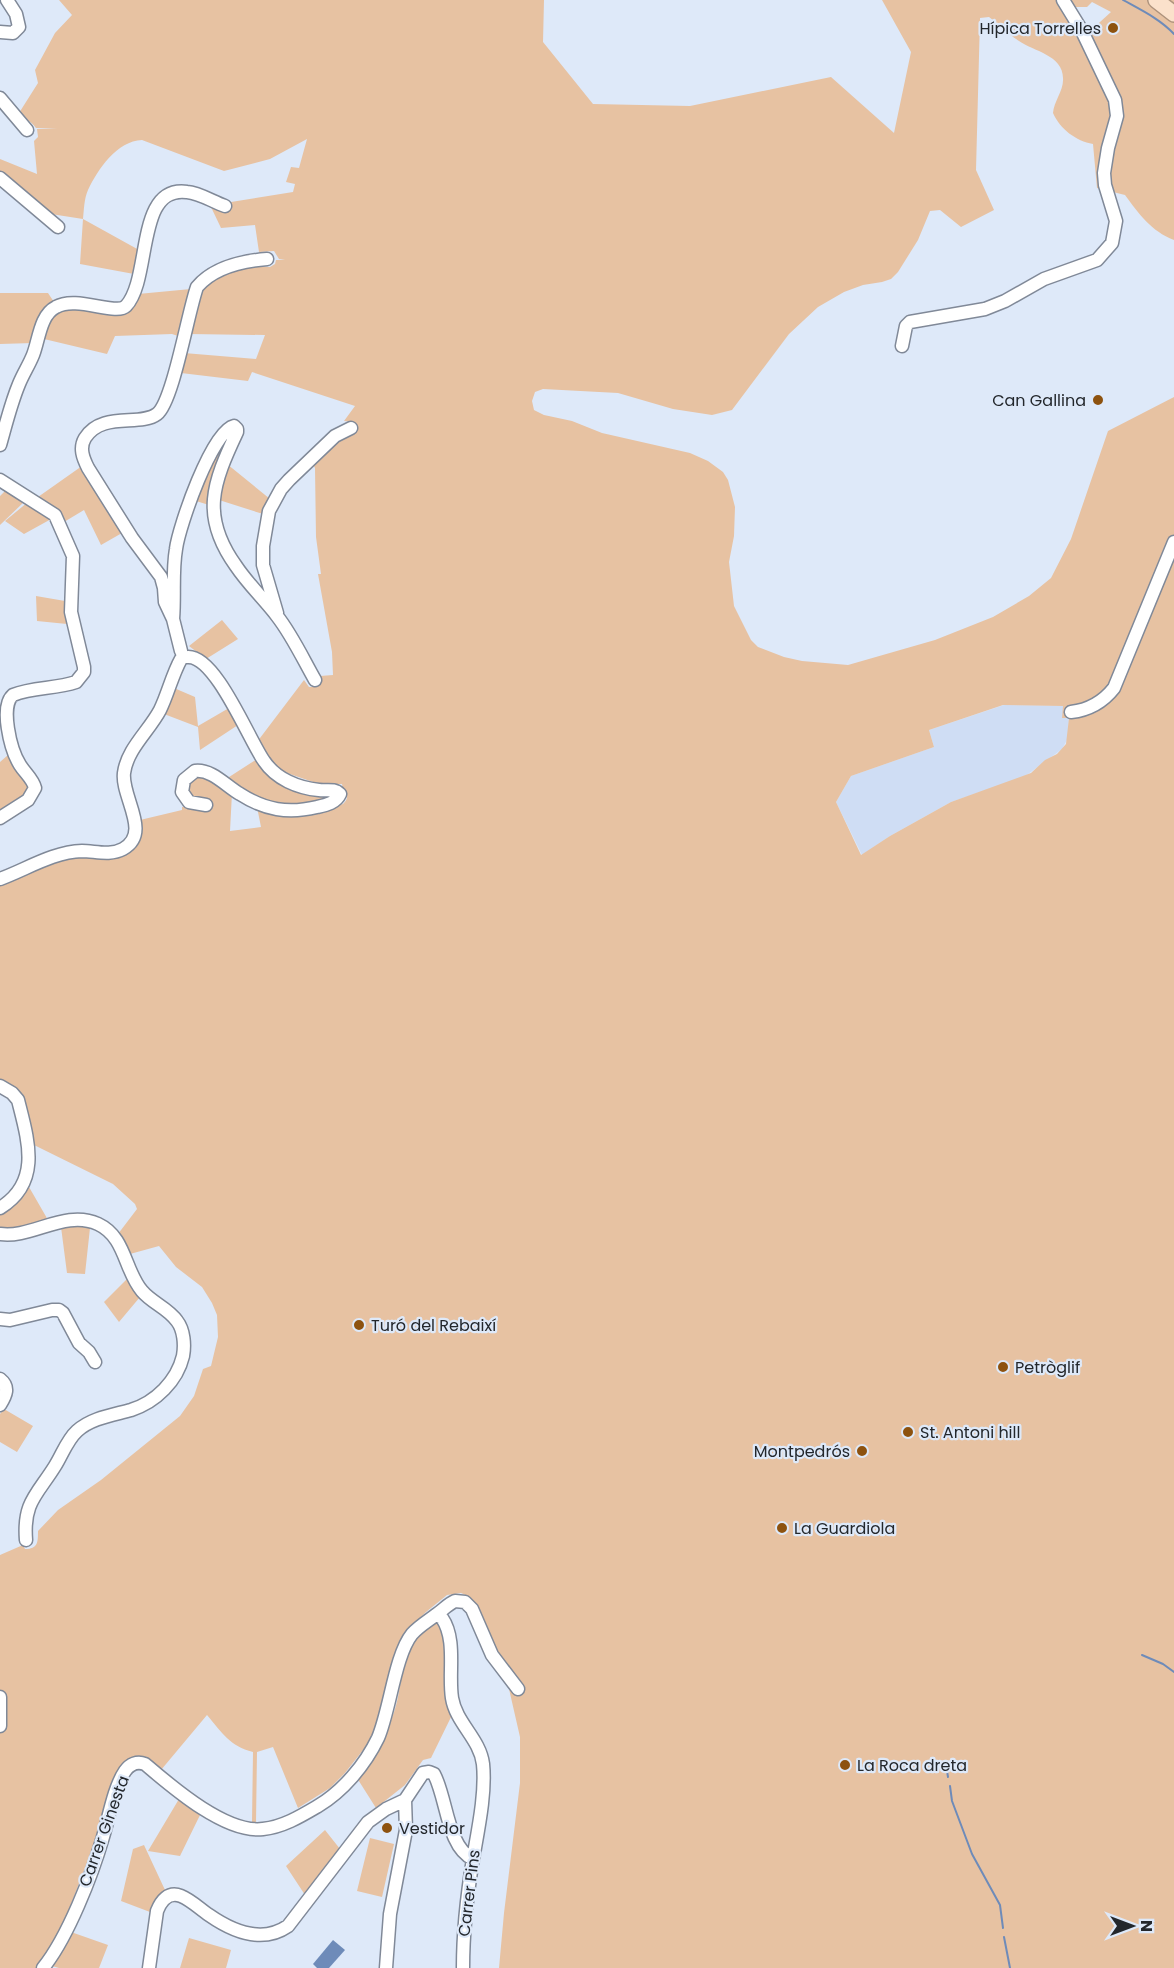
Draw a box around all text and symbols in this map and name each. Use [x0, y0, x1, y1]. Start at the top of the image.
place label: Hípica Torrelles [980, 17, 1101, 40]
marker: Hípica Torrelles [1106, 21, 1120, 35]
place label: Can Gallina [992, 389, 1086, 412]
marker: Can Gallina [1091, 393, 1105, 407]
place label: Turó del Rebaixí [371, 1314, 496, 1337]
marker: Turó del Rebaixí [352, 1318, 366, 1332]
place label: Petròglif [1015, 1356, 1080, 1379]
marker: Petròglif [996, 1360, 1010, 1374]
place label: St. Antoni hill [920, 1421, 1020, 1444]
marker: St. Antoni hill [901, 1425, 915, 1439]
place label: Montpedrós [754, 1440, 850, 1463]
marker: Montpedrós [855, 1444, 869, 1458]
place label: La Guardiola [794, 1517, 895, 1540]
marker: La Guardiola [775, 1521, 789, 1535]
place label: La Roca dreta [857, 1754, 967, 1777]
marker: La Roca dreta [838, 1758, 852, 1772]
street label: Carrer Ginesta [73, 1772, 135, 1890]
place label: Vestidor [399, 1817, 465, 1840]
marker: Vestidor [380, 1821, 394, 1835]
street label: Carrer Pins [452, 1848, 486, 1938]
north arrow [1102, 1896, 1162, 1956]
text: N [1135, 1920, 1158, 1932]

